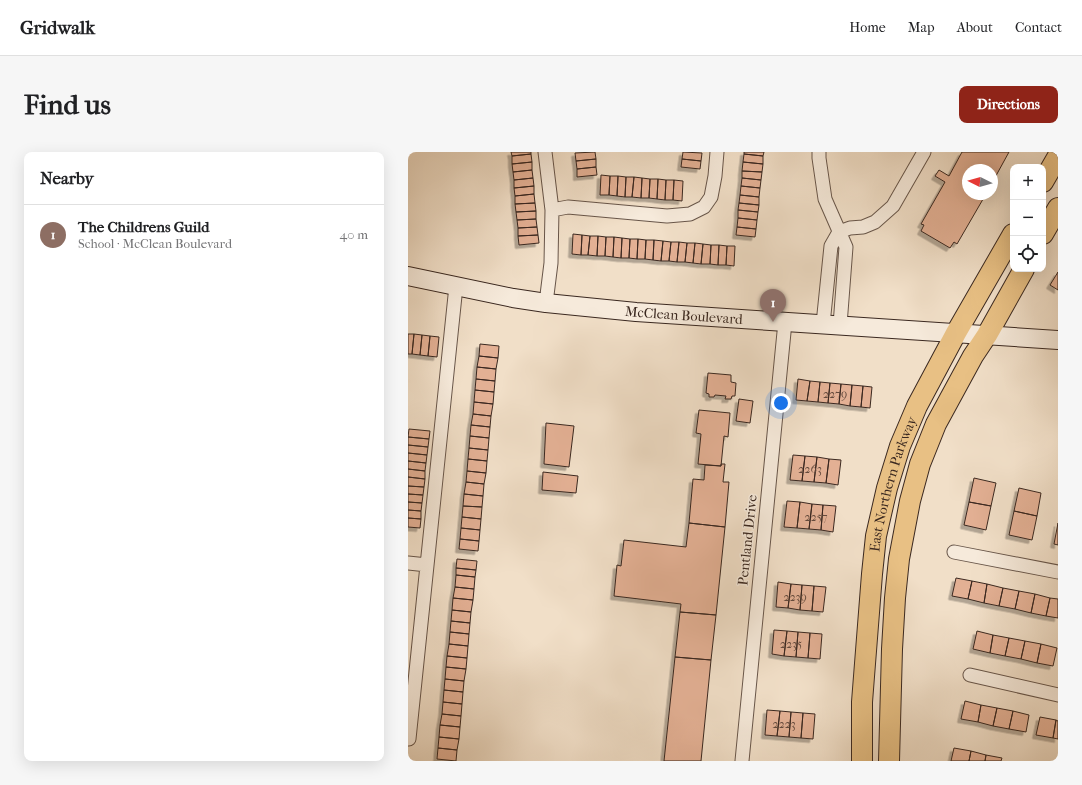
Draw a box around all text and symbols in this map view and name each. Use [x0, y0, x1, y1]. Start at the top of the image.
text: Gridwalk [20, 17, 95, 39]
text: Home [849, 19, 886, 36]
text: Map [908, 19, 935, 36]
text: About [957, 19, 993, 36]
text: Contact [1015, 19, 1062, 36]
button: Directions [959, 86, 1058, 123]
text: Find us [24, 88, 111, 121]
north arrow [962, 164, 998, 200]
map controls [1010, 164, 1046, 272]
button: + [1010, 164, 1046, 200]
text: Nearby [40, 168, 94, 188]
button: − [1010, 200, 1046, 236]
text: The Childrens Guild [78, 218, 210, 236]
text: 1 [51, 227, 55, 242]
text: 40 m [340, 227, 368, 242]
text: School · McClean Boulevard [78, 236, 232, 251]
button: locate [1010, 236, 1046, 272]
pin: 1 [760, 289, 786, 322]
street label: McClean Boulevard [624, 303, 744, 328]
house number: 2279 [823, 387, 847, 401]
your location [771, 393, 791, 413]
street label: East Northern Parkway [866, 413, 921, 553]
house number: 2263 [798, 462, 822, 476]
street label: Pentland Drive [734, 494, 761, 586]
house number: 2257 [804, 510, 828, 524]
house number: 2239 [783, 590, 807, 604]
house number: 2235 [780, 637, 802, 651]
house number: 2223 [772, 717, 796, 731]

